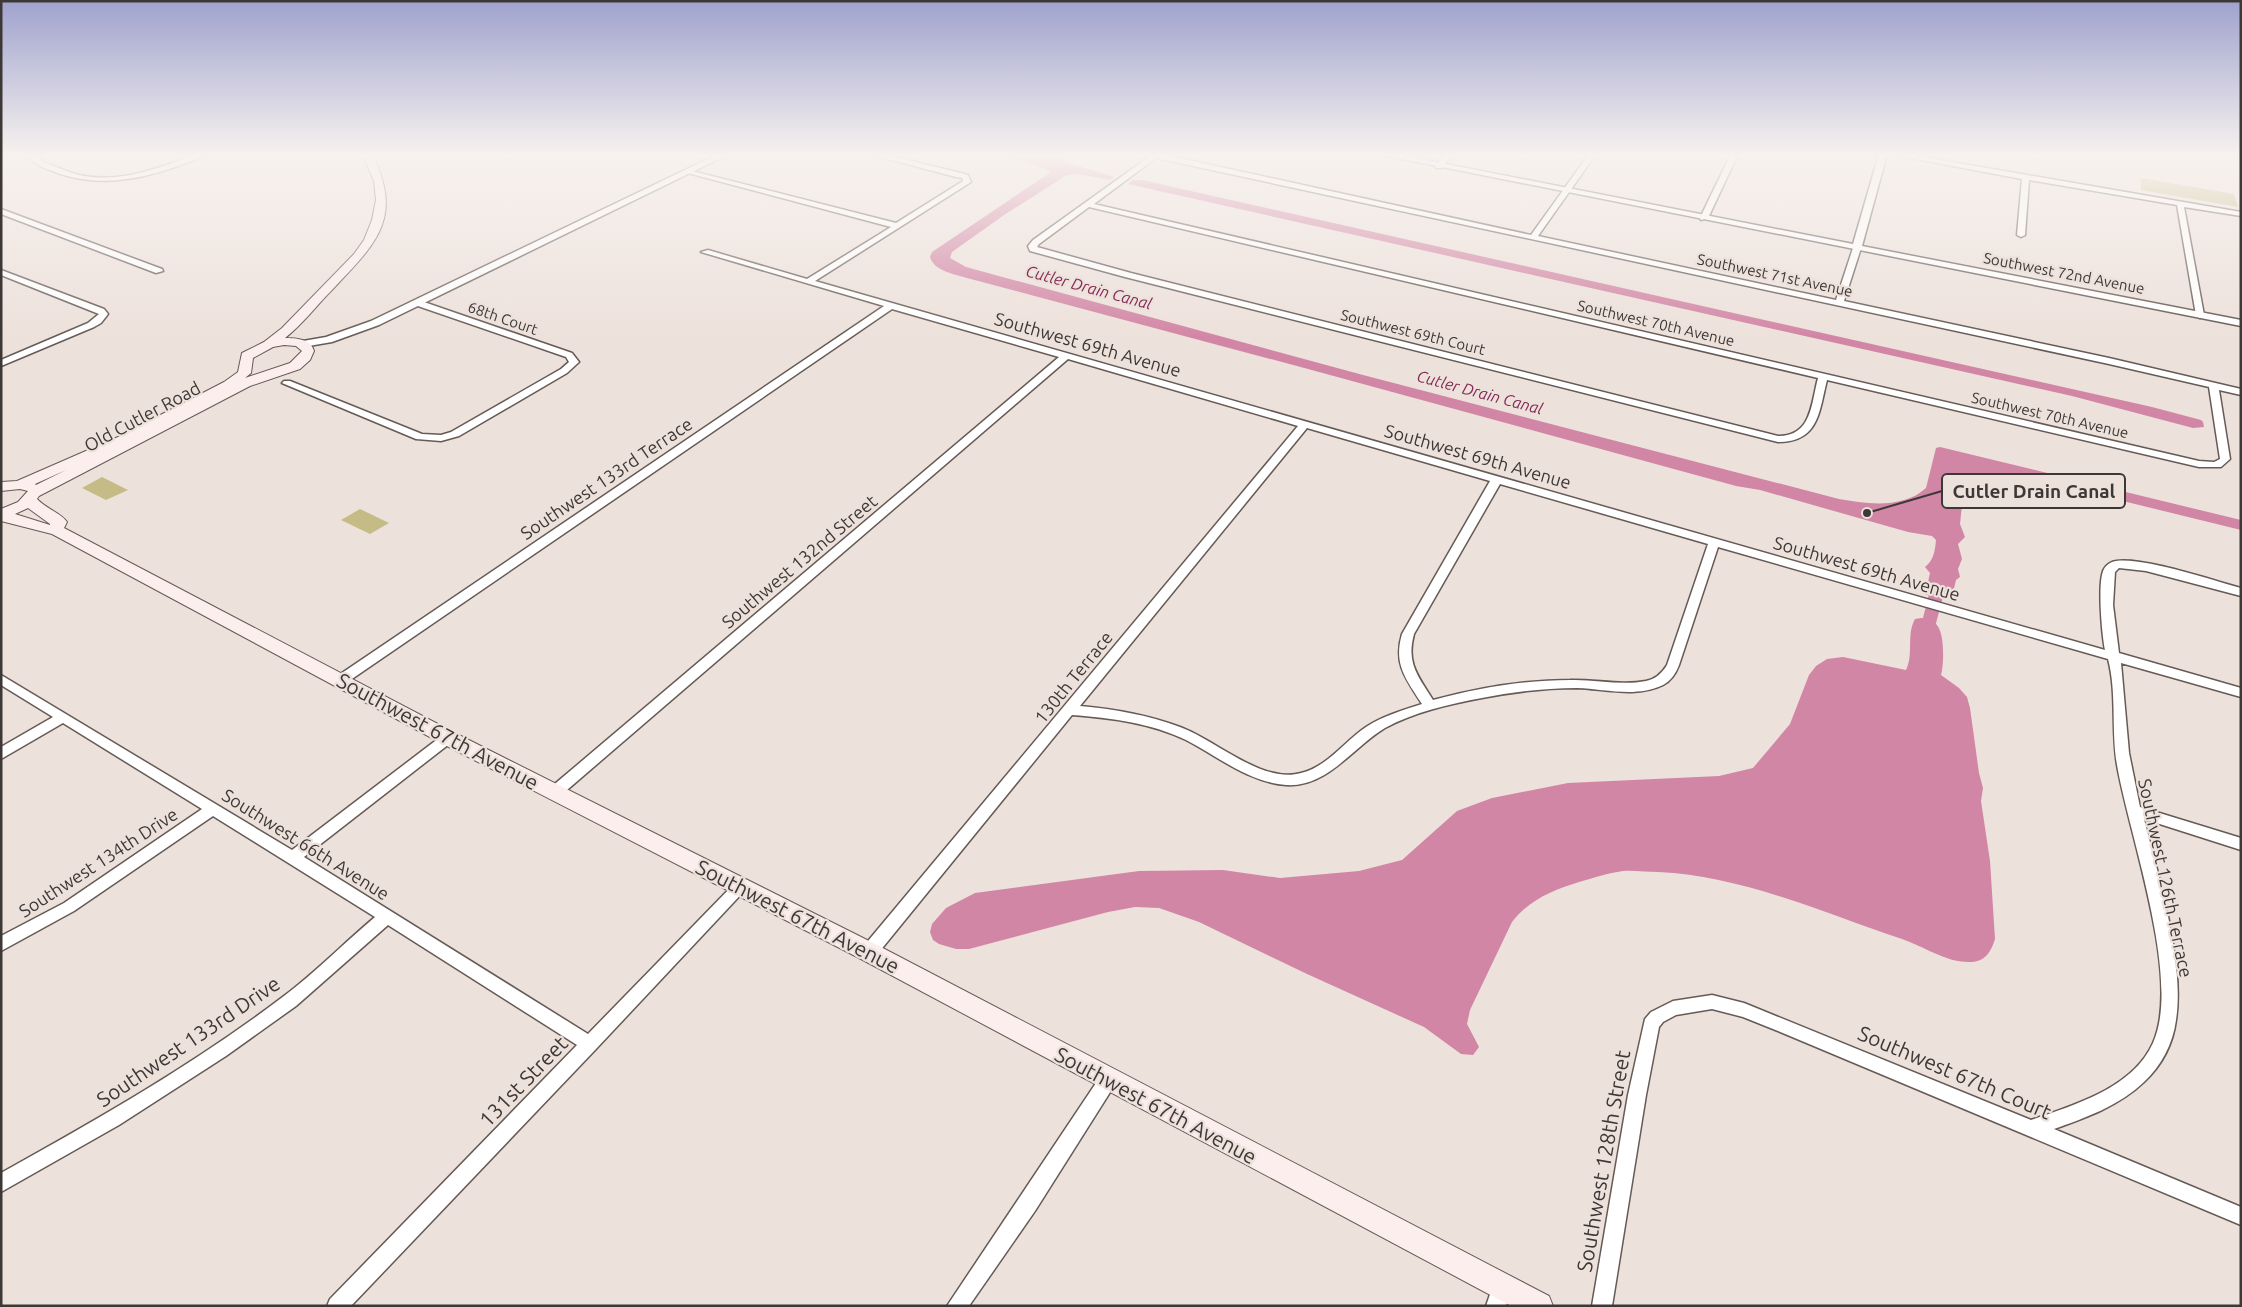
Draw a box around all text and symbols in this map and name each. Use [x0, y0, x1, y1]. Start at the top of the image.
street label: Southwest 72nd Avenue [1982, 249, 2146, 297]
street label: Southwest 71st Avenue [1696, 250, 1854, 300]
water label: Cutler Drain Canal [1024, 261, 1155, 313]
street label: Southwest 70th Avenue [1576, 297, 1736, 349]
street label: 68th Court [466, 298, 540, 338]
street label: Southwest 69th Court [1339, 306, 1487, 358]
street label: Southwest 69th Avenue [993, 308, 1183, 380]
water label: Cutler Drain Canal [1415, 366, 1546, 418]
street label: Old Cutler Road [81, 377, 203, 455]
street label: Southwest 70th Avenue [1970, 389, 2130, 441]
street label: Southwest 133rd Terrace [516, 413, 696, 543]
street label: Southwest 69th Avenue [1383, 420, 1573, 492]
callout: Cutler Drain Canal [1942, 474, 2125, 508]
text: Cutler Drain Canal [1953, 480, 2116, 502]
street label: Southwest 132nd Street [717, 490, 881, 632]
street label: Southwest 69th Avenue [1772, 532, 1962, 604]
street label: 130th Terrace [1030, 627, 1116, 727]
street label: Southwest 67th Avenue [333, 668, 543, 794]
street label: Southwest 126th Terrace [2135, 777, 2197, 979]
street label: Southwest 66th Avenue [219, 784, 393, 904]
street label: Southwest 134th Drive [15, 803, 181, 921]
street label: Southwest 67th Avenue [692, 854, 904, 978]
street label: Southwest 133rd Drive [92, 971, 284, 1111]
street label: Southwest 67th Court [1855, 1020, 2055, 1124]
street label: 131st Street [474, 1031, 572, 1131]
street label: Southwest 67th Avenue [1051, 1042, 1261, 1168]
street label: Southwest 128th Street [1572, 1048, 1634, 1274]

